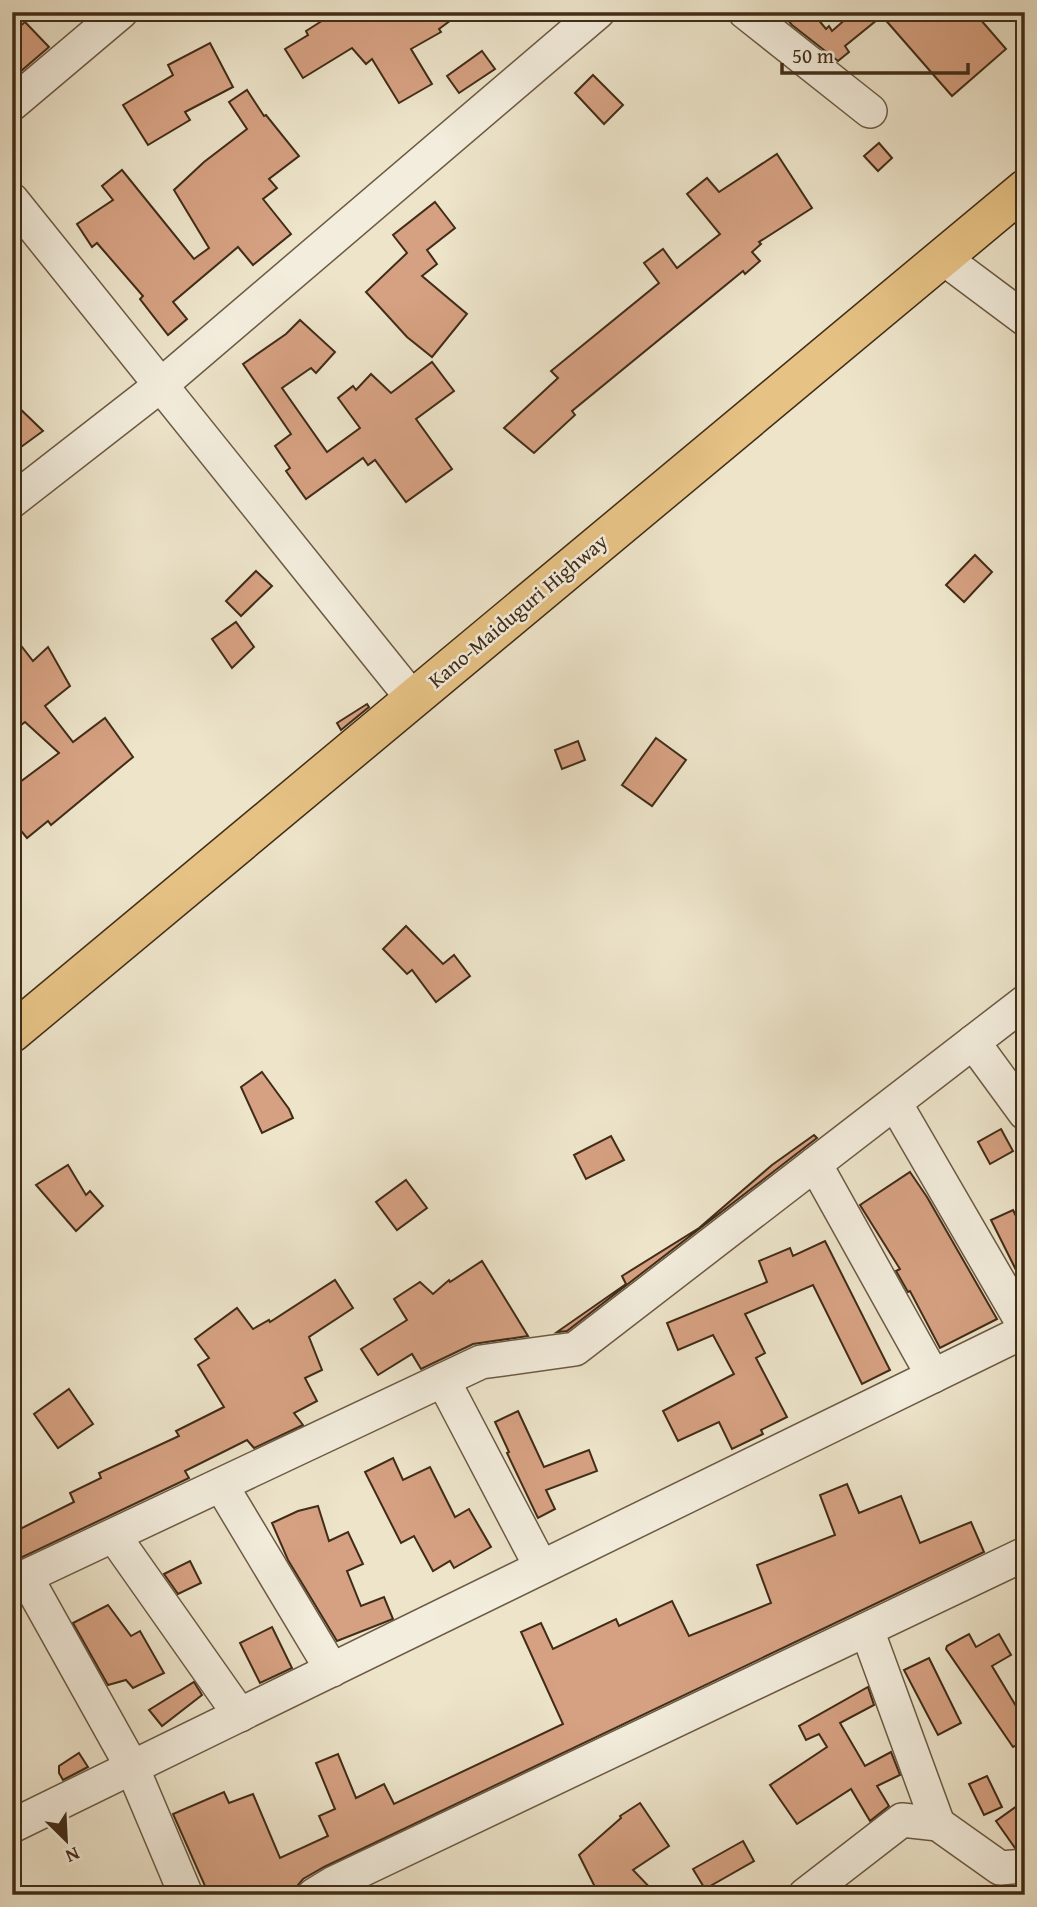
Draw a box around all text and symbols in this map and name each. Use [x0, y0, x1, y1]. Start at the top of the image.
scale bar [782, 32, 967, 76]
text: 50 m [792, 40, 834, 71]
street label: Kano-Maiduguri Highway [421, 526, 615, 695]
north arrow [32, 1806, 102, 1876]
text: N [61, 1840, 84, 1871]

